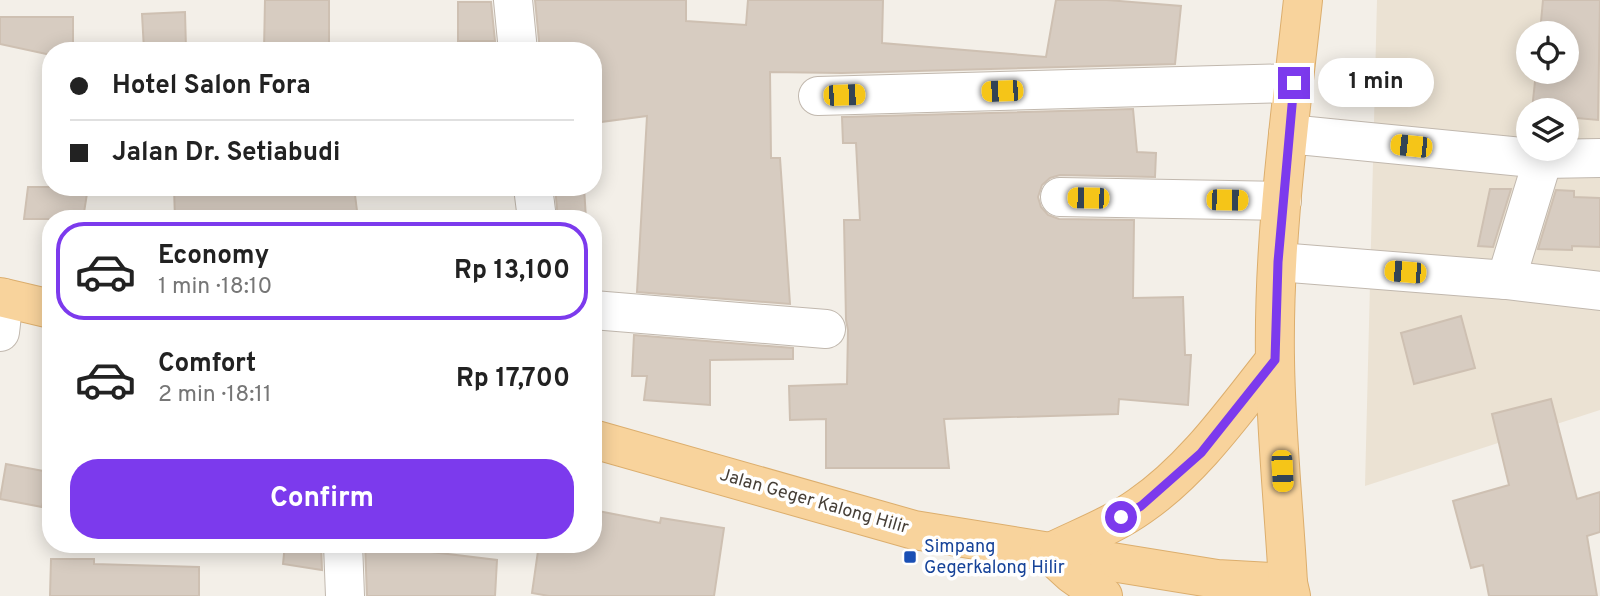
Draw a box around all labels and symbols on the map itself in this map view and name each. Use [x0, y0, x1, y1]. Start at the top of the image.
callout: 1 min [1318, 58, 1434, 108]
route end [1278, 67, 1310, 99]
car [981, 80, 1024, 102]
car [823, 84, 866, 106]
car [1390, 133, 1433, 159]
car [1067, 187, 1110, 209]
car [1206, 189, 1249, 211]
car [1384, 260, 1427, 284]
car [1271, 449, 1294, 493]
street label: Jalan Geger Kalong Hilir [717, 464, 911, 540]
route start [1105, 501, 1137, 533]
place label: Simpang Gegerkalong Hilir [924, 536, 1065, 580]
marker: Simpang Gegerkalong Hilir [902, 549, 918, 565]

